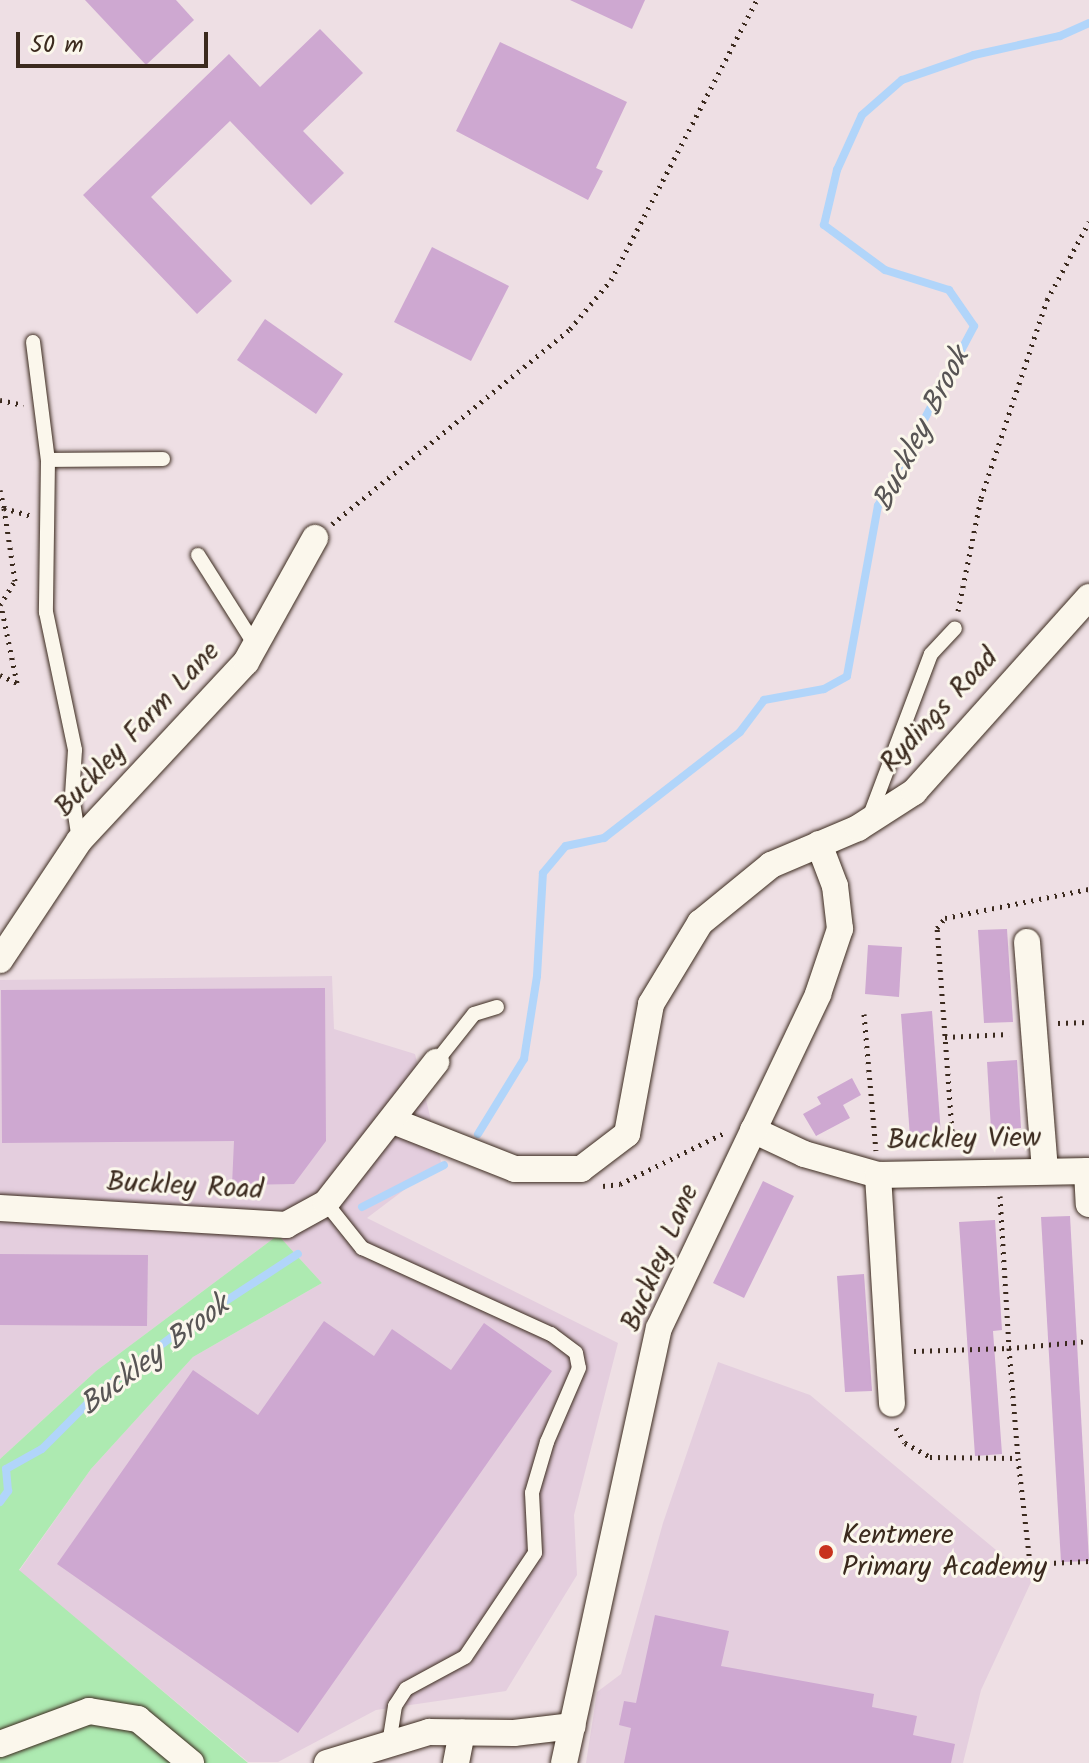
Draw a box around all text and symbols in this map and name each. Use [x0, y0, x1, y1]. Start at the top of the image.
scale bar [20, 16, 212, 66]
text: 50 m [30, 26, 84, 65]
water label: Buckley Brook [866, 342, 978, 518]
street label: Buckley Farm Lane [48, 635, 228, 825]
street label: Rydings Road [874, 642, 1006, 780]
street label: Buckley View [887, 1122, 1041, 1158]
street label: Buckley Road [106, 1166, 264, 1208]
street label: Buckley Lane [615, 1179, 707, 1337]
water label: Buckley Brook [73, 1288, 237, 1424]
place label: Kentmere Primary Academy [842, 1519, 1047, 1585]
marker: Kentmere Primary Academy [817, 1543, 835, 1561]

